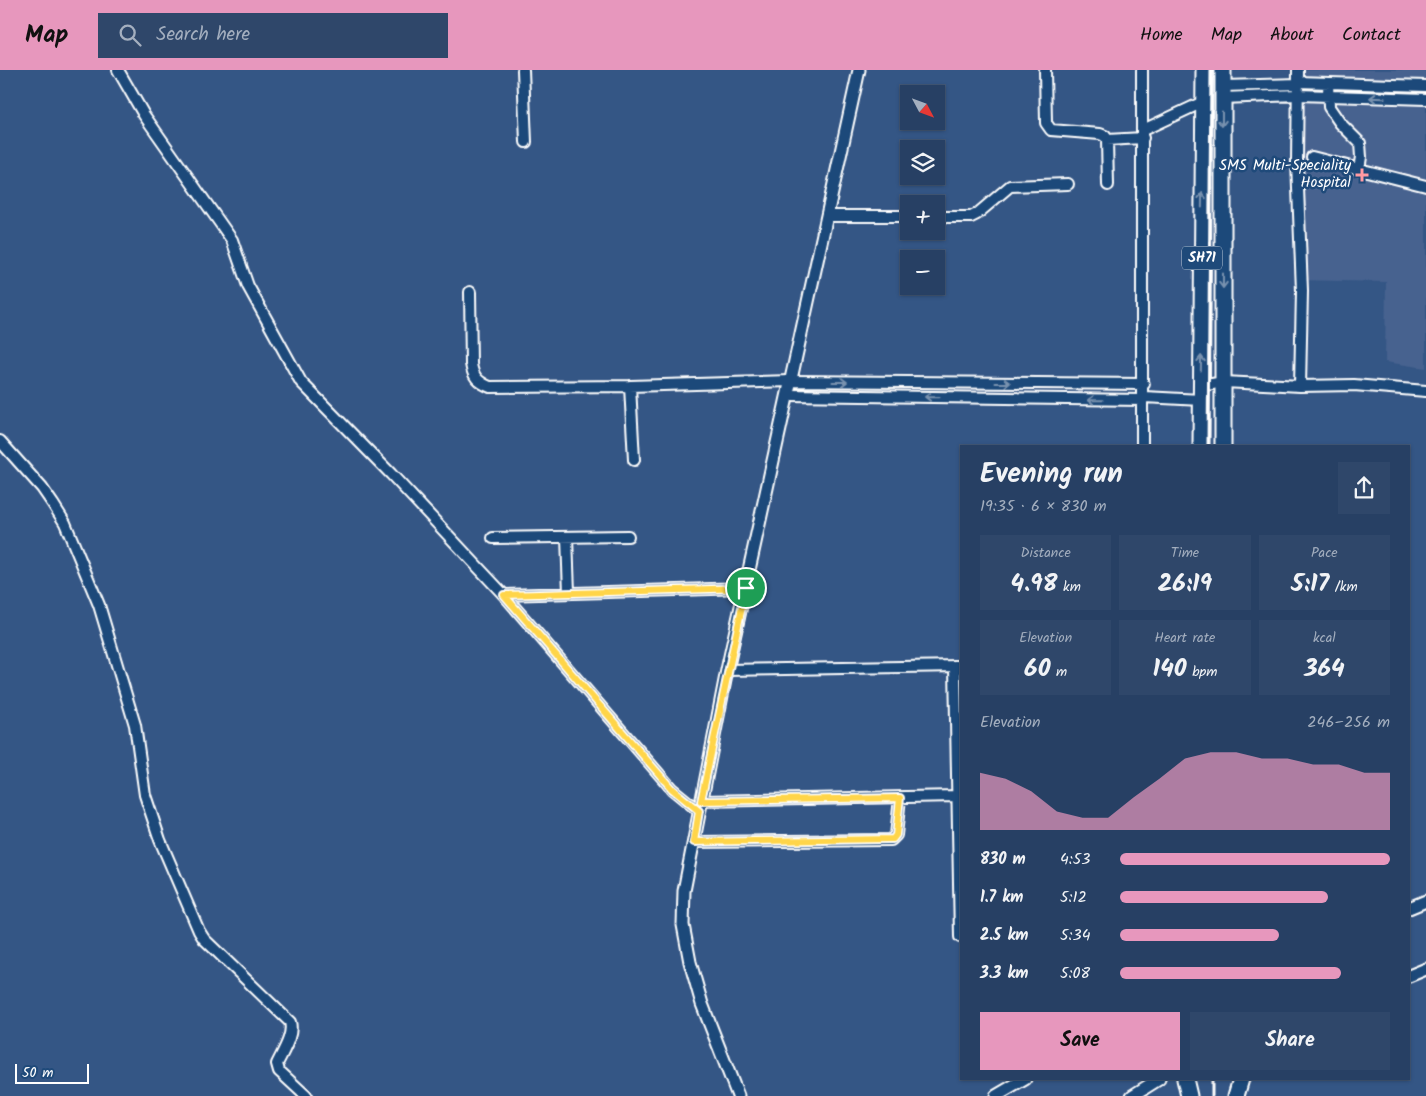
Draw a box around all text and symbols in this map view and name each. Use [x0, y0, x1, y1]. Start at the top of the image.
search box [98, 13, 448, 58]
text: Map [25, 16, 68, 55]
text: Search here [156, 20, 250, 50]
icon: search [116, 21, 144, 49]
text: Home [1140, 21, 1183, 50]
text: Map [1211, 21, 1242, 50]
text: About [1270, 21, 1314, 50]
text: Contact [1342, 21, 1401, 50]
north arrow [900, 85, 945, 130]
map controls [900, 85, 945, 295]
one-way arrow [1370, 93, 1386, 102]
one-way arrow [1217, 110, 1227, 126]
button: layers [900, 140, 945, 185]
place label: SMS Multi-Speciality Hospital [1219, 154, 1352, 195]
marker: SMS Multi-Speciality Hospital [1355, 168, 1369, 182]
one-way arrow [1197, 192, 1207, 208]
button: + [900, 195, 945, 240]
road number: SH71 [1182, 247, 1222, 270]
button: − [900, 250, 945, 295]
one-way arrow [1218, 272, 1228, 289]
one-way arrow [1196, 355, 1206, 371]
one-way arrow [832, 377, 848, 387]
one-way arrow [994, 378, 1010, 388]
one-way arrow [925, 392, 941, 402]
one-way arrow [1087, 395, 1103, 404]
text: Evening run [980, 452, 1123, 497]
button: share [1338, 462, 1390, 514]
text: 19:35 · 6 × 830 m [980, 494, 1107, 519]
text: Distance [1021, 542, 1071, 564]
text: Time [1171, 542, 1199, 564]
text: Pace [1311, 542, 1338, 564]
text: 4.98 [1011, 564, 1057, 604]
text: 26:19 [1158, 564, 1212, 604]
text: 5:17 [1291, 564, 1329, 604]
pin [725, 567, 767, 609]
icon: arrive [732, 574, 760, 602]
text: km [1057, 576, 1081, 598]
text: /km [1329, 576, 1358, 598]
text: Elevation [1019, 627, 1072, 649]
text: Heart rate [1155, 627, 1215, 649]
text: kcal [1313, 627, 1336, 649]
text: 60 [1024, 649, 1050, 689]
text: 140 [1153, 649, 1187, 689]
text: 364 [1304, 649, 1345, 689]
text: m [1050, 661, 1067, 683]
text: bpm [1187, 661, 1217, 683]
text: Elevation [980, 710, 1041, 735]
text: 246–256 m [1307, 710, 1390, 735]
text: 830 m [980, 847, 1026, 872]
text: 4:53 [1060, 847, 1090, 872]
text: 1.7 km [980, 885, 1023, 910]
text: 5:12 [1060, 885, 1087, 910]
text: 2.5 km [980, 923, 1028, 948]
text: 5:34 [1060, 923, 1090, 948]
text: 3.3 km [980, 961, 1028, 986]
text: 5:08 [1060, 961, 1090, 986]
button: Save [980, 1012, 1180, 1070]
button: Share [1190, 1012, 1390, 1070]
scale bar [15, 1061, 89, 1084]
text: 50 m [22, 1062, 53, 1084]

